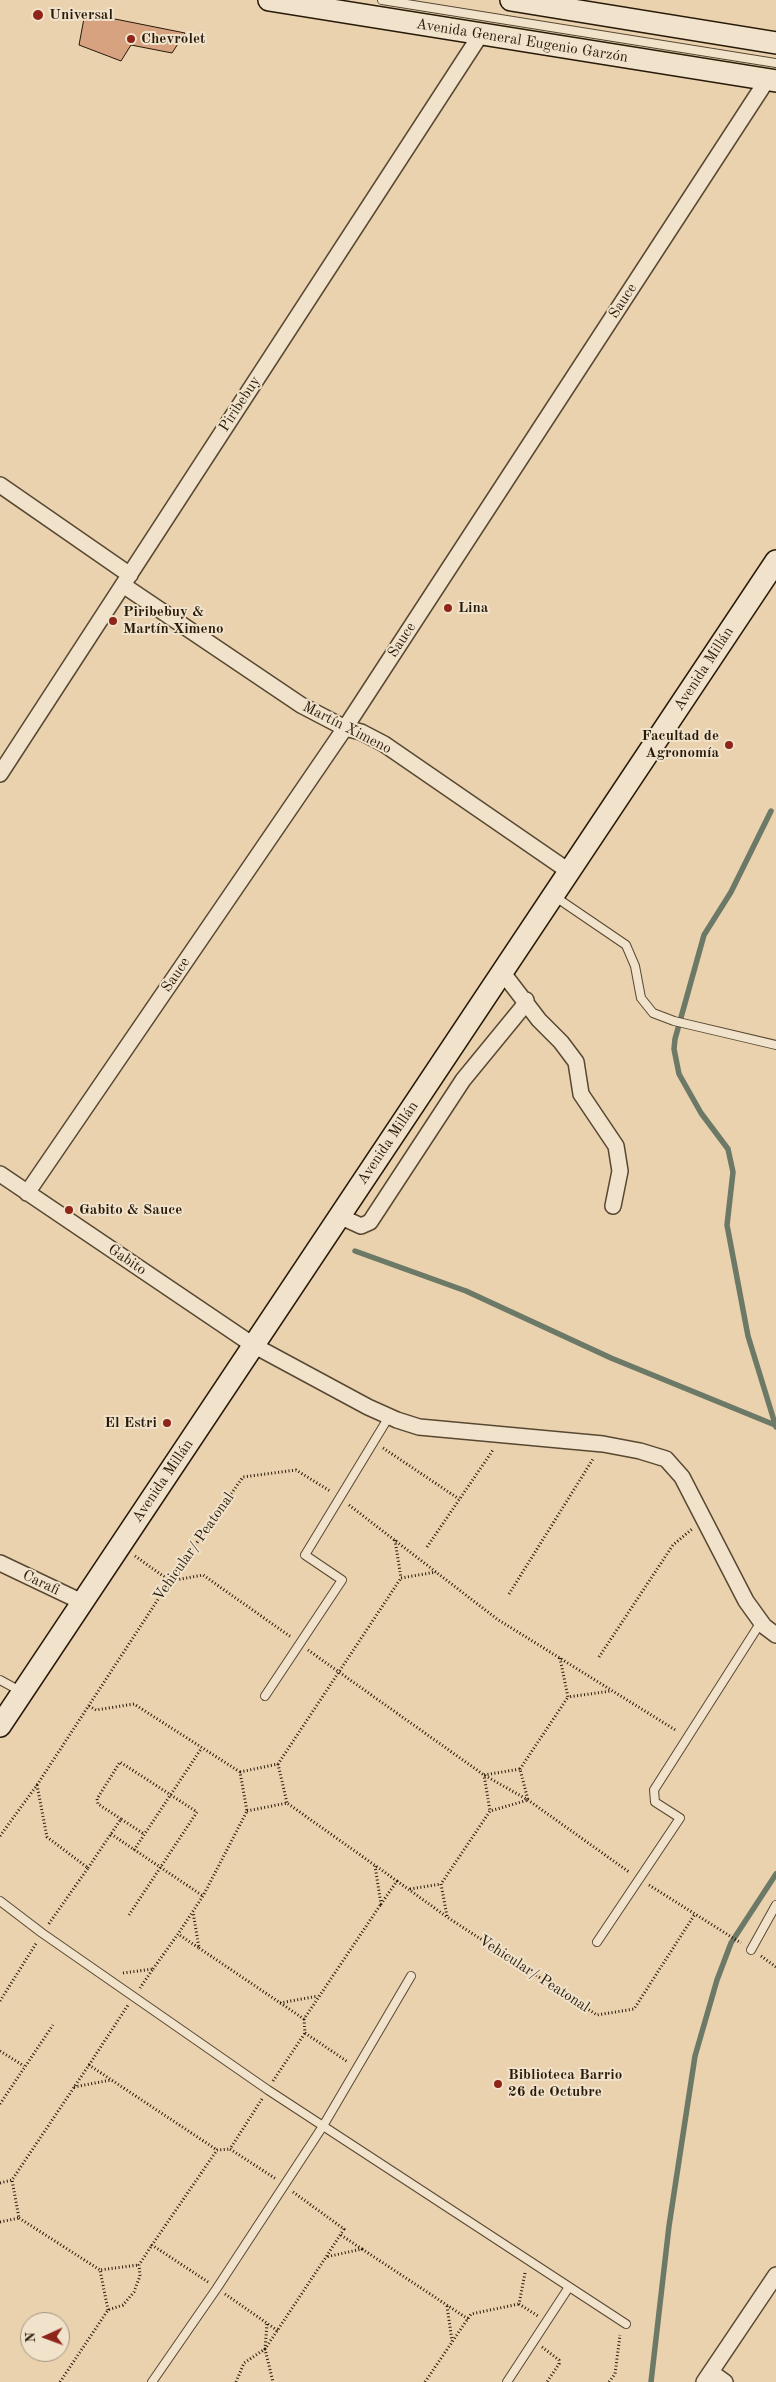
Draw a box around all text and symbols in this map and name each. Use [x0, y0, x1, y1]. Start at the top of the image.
place label: Universal [49, 6, 113, 24]
marker: Universal [31, 8, 45, 22]
street label: Avenida General Eugenio Garzón [415, 15, 629, 67]
place label: Chevrolet [141, 30, 206, 48]
marker: Chevrolet [125, 33, 137, 45]
street label: Sauce [605, 280, 641, 322]
street label: Piribebuy [215, 373, 265, 435]
place label: Lina [458, 599, 488, 617]
marker: Lina [442, 602, 454, 614]
place label: Piribebuy & Martín Ximeno [123, 603, 224, 638]
marker: Piribebuy & Martín Ximeno [107, 615, 119, 627]
street label: Sauce [384, 619, 420, 661]
street label: Avenida Millán [670, 624, 738, 714]
street label: Martín Ximeno [300, 698, 394, 758]
place label: Facultad de Agronomía [641, 727, 719, 762]
marker: Facultad de Agronomía [723, 739, 735, 751]
street label: Sauce [158, 954, 194, 996]
street label: Avenida Millán [354, 1098, 422, 1188]
place label: Gabito & Sauce [79, 1201, 182, 1219]
marker: Gabito & Sauce [63, 1204, 75, 1216]
street label: Gabito [104, 1241, 150, 1279]
place label: El Estri [105, 1414, 157, 1432]
marker: El Estri [161, 1417, 173, 1429]
street label: Avenida Millán [129, 1436, 197, 1526]
street label: Vehicular/ Peatonal [150, 1489, 238, 1605]
street label: Carafi [20, 1567, 62, 1599]
street label: Vehicular/ Peatonal [475, 1932, 593, 2016]
place label: Biblioteca Barrio 26 de Octubre [508, 2066, 622, 2101]
marker: Biblioteca Barrio 26 de Octubre [492, 2078, 504, 2090]
north arrow [20, 2312, 70, 2362]
text: N [24, 2332, 38, 2343]

